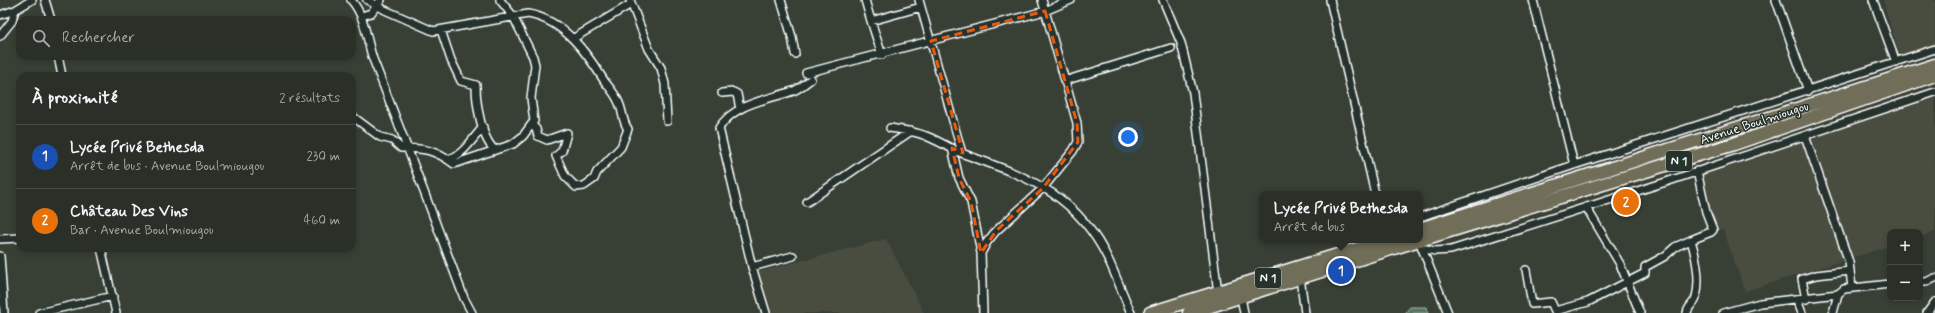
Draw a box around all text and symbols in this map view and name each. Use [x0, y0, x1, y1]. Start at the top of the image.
search box [16, 16, 356, 60]
icon: search [30, 27, 52, 49]
text: Rechercher [62, 28, 135, 48]
text: À proximité [32, 87, 117, 109]
text: 2 résultats [279, 90, 340, 107]
street label: Avenue Boulmiougou [1698, 98, 1811, 149]
your location [1118, 127, 1138, 147]
text: Lycée Privé Bethesda [70, 138, 204, 158]
text: 1 [42, 148, 48, 165]
text: 230 m [306, 148, 340, 165]
road number: N 1 [1666, 151, 1692, 171]
text: Arrêt de bus · Avenue Boulmiougou [70, 158, 264, 175]
pin: 2 [1613, 187, 1639, 217]
popup [1259, 191, 1423, 243]
text: Lycée Privé Bethesda [1274, 199, 1408, 219]
text: Château Des Vins [70, 202, 188, 222]
text: 2 [42, 212, 48, 229]
text: 460 m [304, 212, 340, 229]
text: Arrêt de bus [1274, 219, 1345, 236]
text: Bar · Avenue Boulmiougou [70, 222, 214, 239]
map controls [1887, 229, 1923, 301]
button: + [1887, 229, 1923, 265]
pin: 1 [1328, 256, 1354, 286]
button: − [1887, 265, 1923, 301]
road number: N 1 [1255, 268, 1281, 288]

